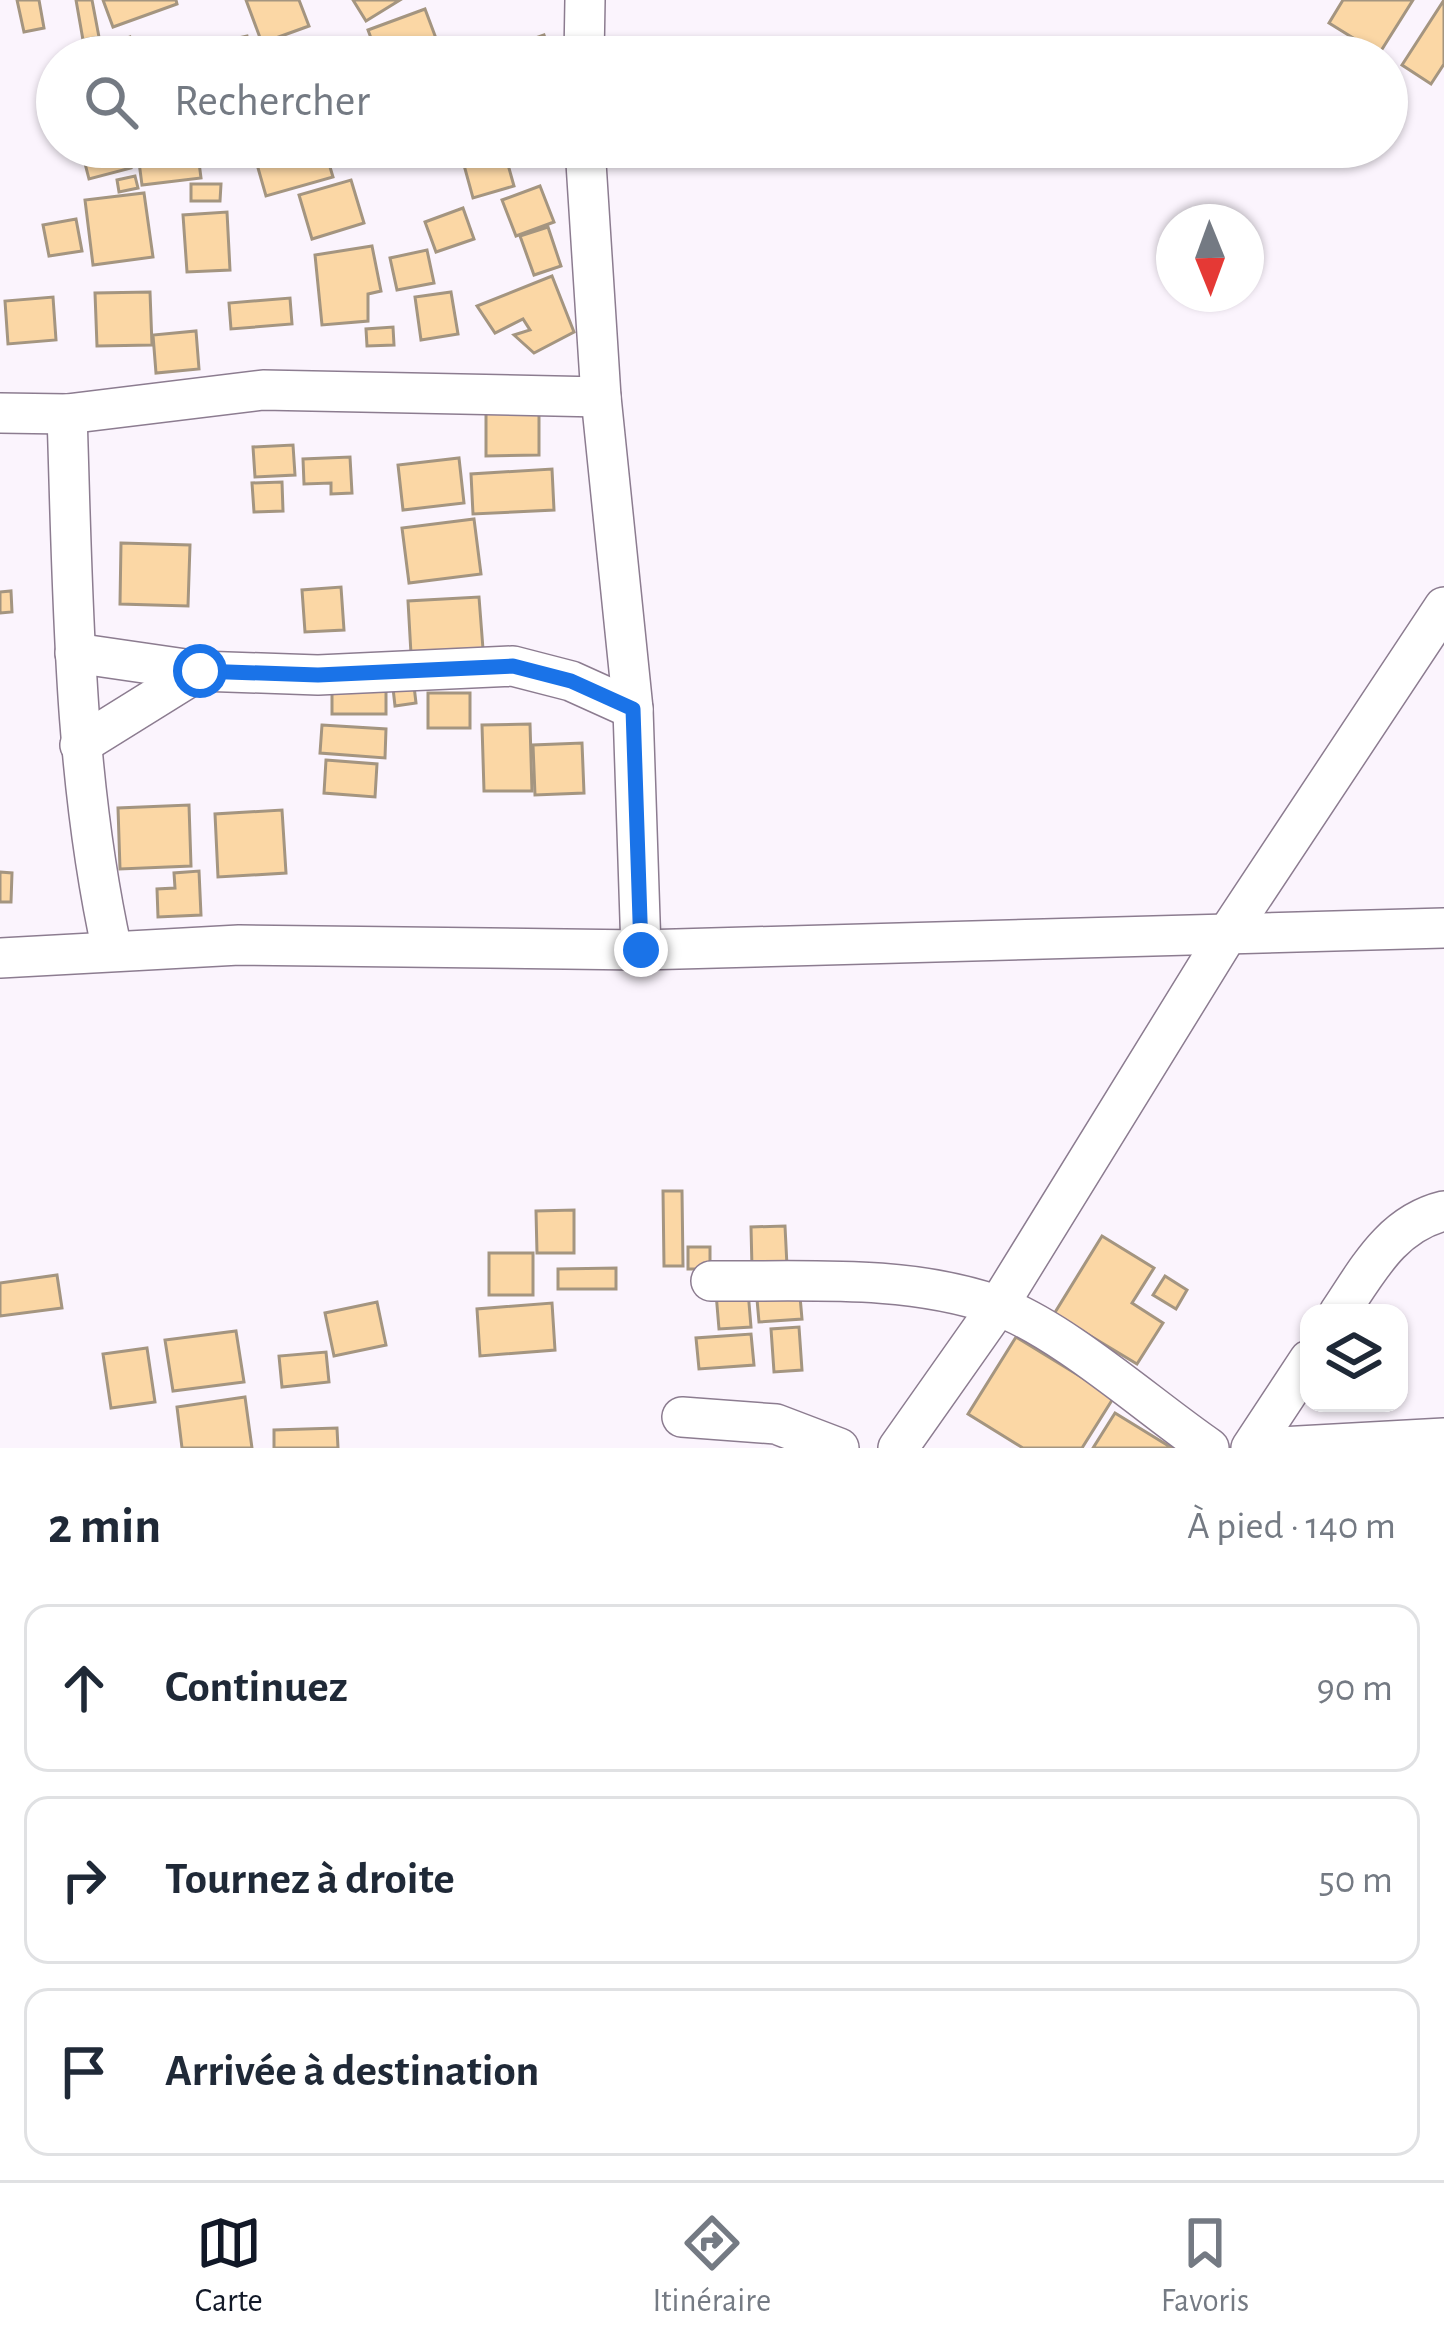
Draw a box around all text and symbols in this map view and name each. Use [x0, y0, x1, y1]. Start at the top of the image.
search box [36, 36, 1408, 168]
icon: search [78, 69, 144, 135]
text: Rechercher [174, 79, 370, 124]
north arrow [1156, 204, 1264, 312]
route start [173, 644, 227, 698]
route end [614, 923, 668, 977]
map controls [1300, 1304, 1408, 1412]
button: layers [1300, 1304, 1408, 1412]
text: 2 min [48, 1501, 161, 1552]
text: À pied · 140 m [1187, 1507, 1396, 1546]
icon: ahead [51, 1655, 117, 1721]
text: Continuez [165, 1665, 348, 1710]
text: 90 m [1316, 1669, 1393, 1708]
icon: right [51, 1847, 117, 1913]
text: Tournez à droite [165, 1857, 455, 1902]
text: 50 m [1318, 1861, 1393, 1900]
icon: arrive [51, 2039, 117, 2105]
text: Arrivée à destination [165, 2049, 539, 2094]
tab: Carte [195, 2210, 263, 2322]
tab: Itinéraire [652, 2210, 771, 2322]
tab: Favoris [1161, 2210, 1249, 2322]

